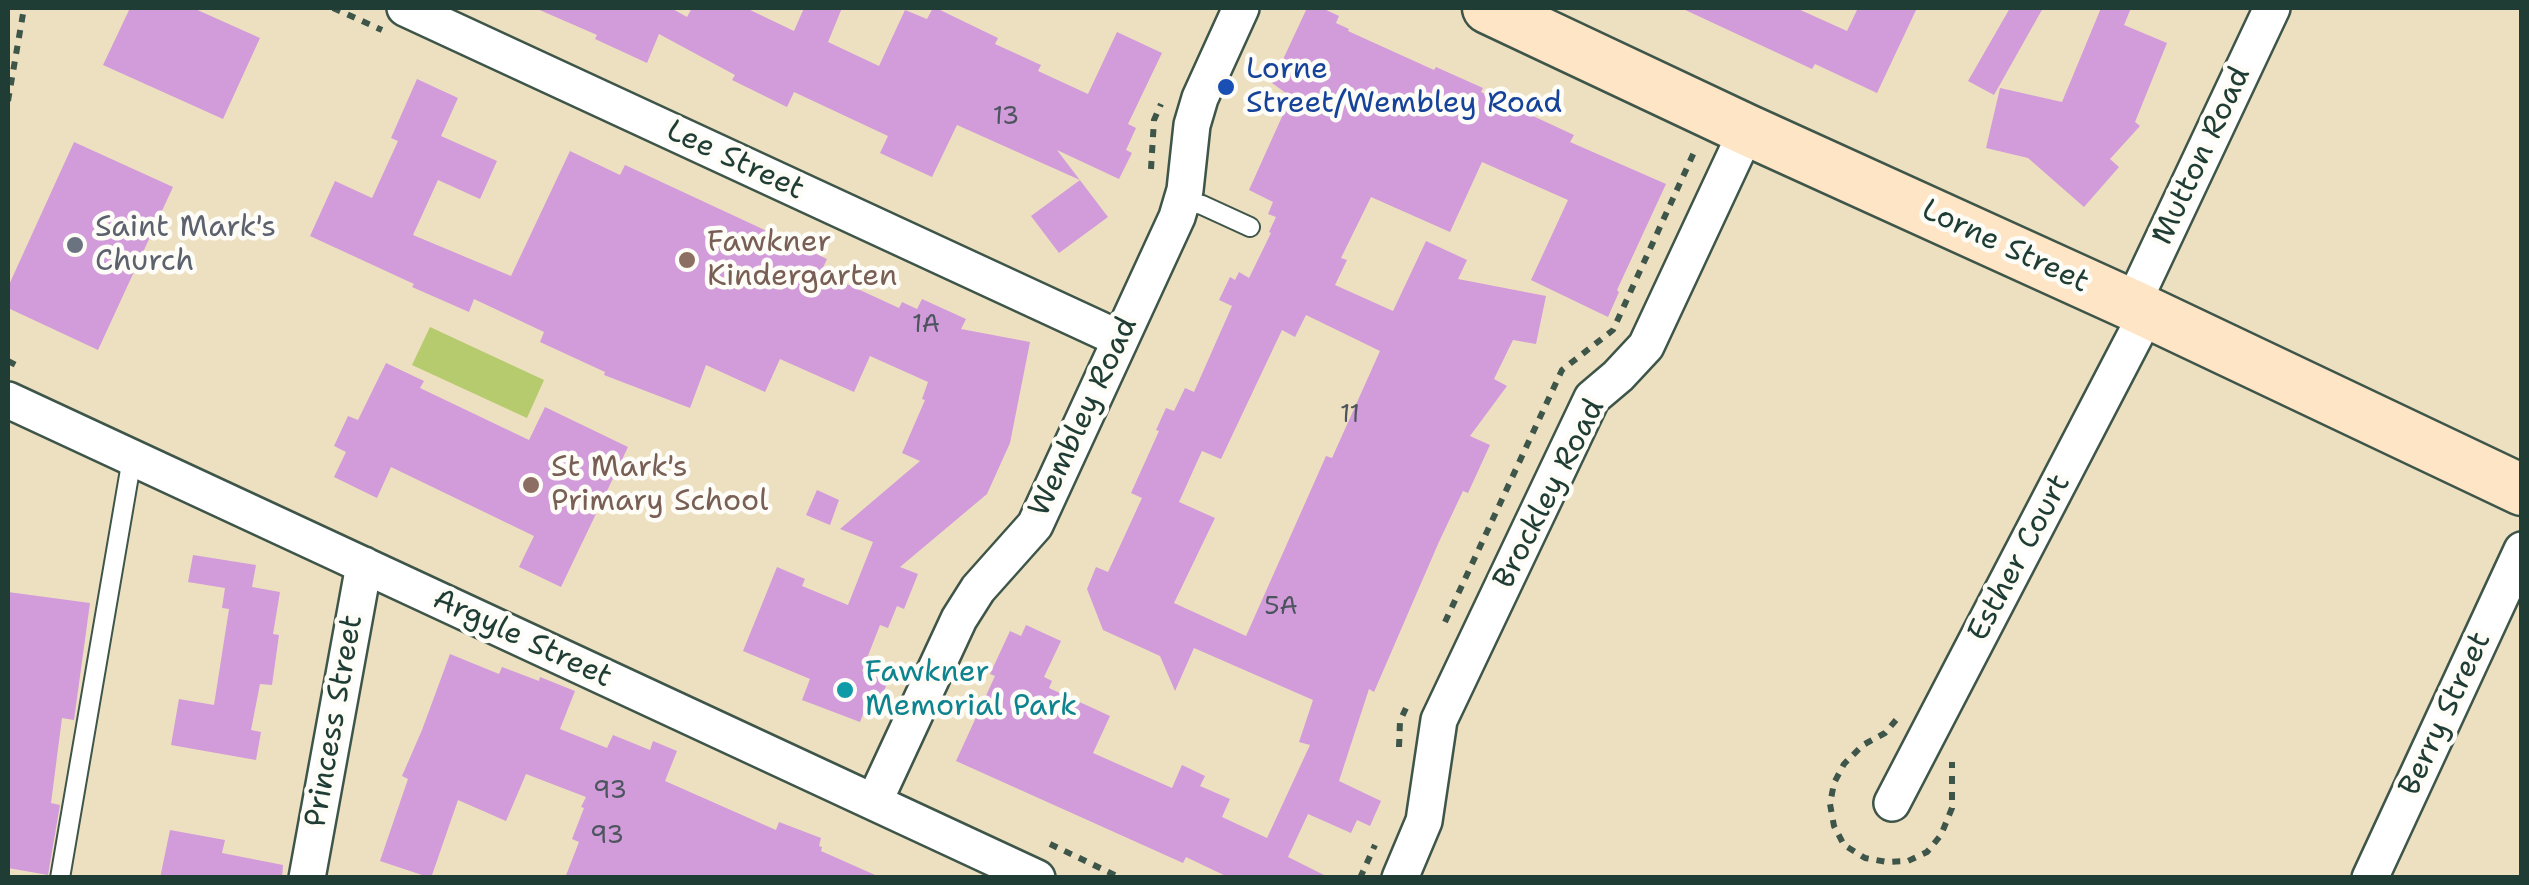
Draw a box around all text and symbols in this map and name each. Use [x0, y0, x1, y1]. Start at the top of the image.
place label: Lorne Street/Wembley Road [1246, 52, 1562, 122]
street label: Mutton Road [2145, 61, 2259, 251]
marker: Lorne Street/Wembley Road [1215, 76, 1237, 98]
house number: 13 [993, 102, 1019, 132]
street label: Lee Street [660, 113, 810, 209]
street label: Lorne Street [1916, 193, 2094, 301]
place label: Saint Mark's Church [95, 210, 276, 280]
place label: Fawkner Kindergarten [707, 225, 897, 296]
marker: Saint Mark's Church [64, 234, 86, 256]
marker: Fawkner Kindergarten [676, 249, 698, 271]
house number: 1A [912, 310, 940, 340]
street label: Wembley Road [1022, 311, 1146, 523]
street label: Brockley Road [1487, 393, 1613, 595]
house number: 11 [1340, 400, 1360, 430]
place label: St Mark's Primary School [551, 450, 768, 520]
street label: Esther Court [1961, 468, 2079, 648]
marker: St Mark's Primary School [520, 474, 542, 496]
street label: Argyle Street [427, 582, 617, 696]
house number: 5A [1264, 592, 1298, 622]
street label: Princess Street [299, 612, 371, 830]
street label: Berry Street [2392, 627, 2500, 801]
place label: Fawkner Memorial Park [865, 655, 1077, 726]
marker: Fawkner Memorial Park [834, 679, 856, 701]
house number: 93 [593, 776, 627, 806]
house number: 93 [590, 821, 624, 851]

